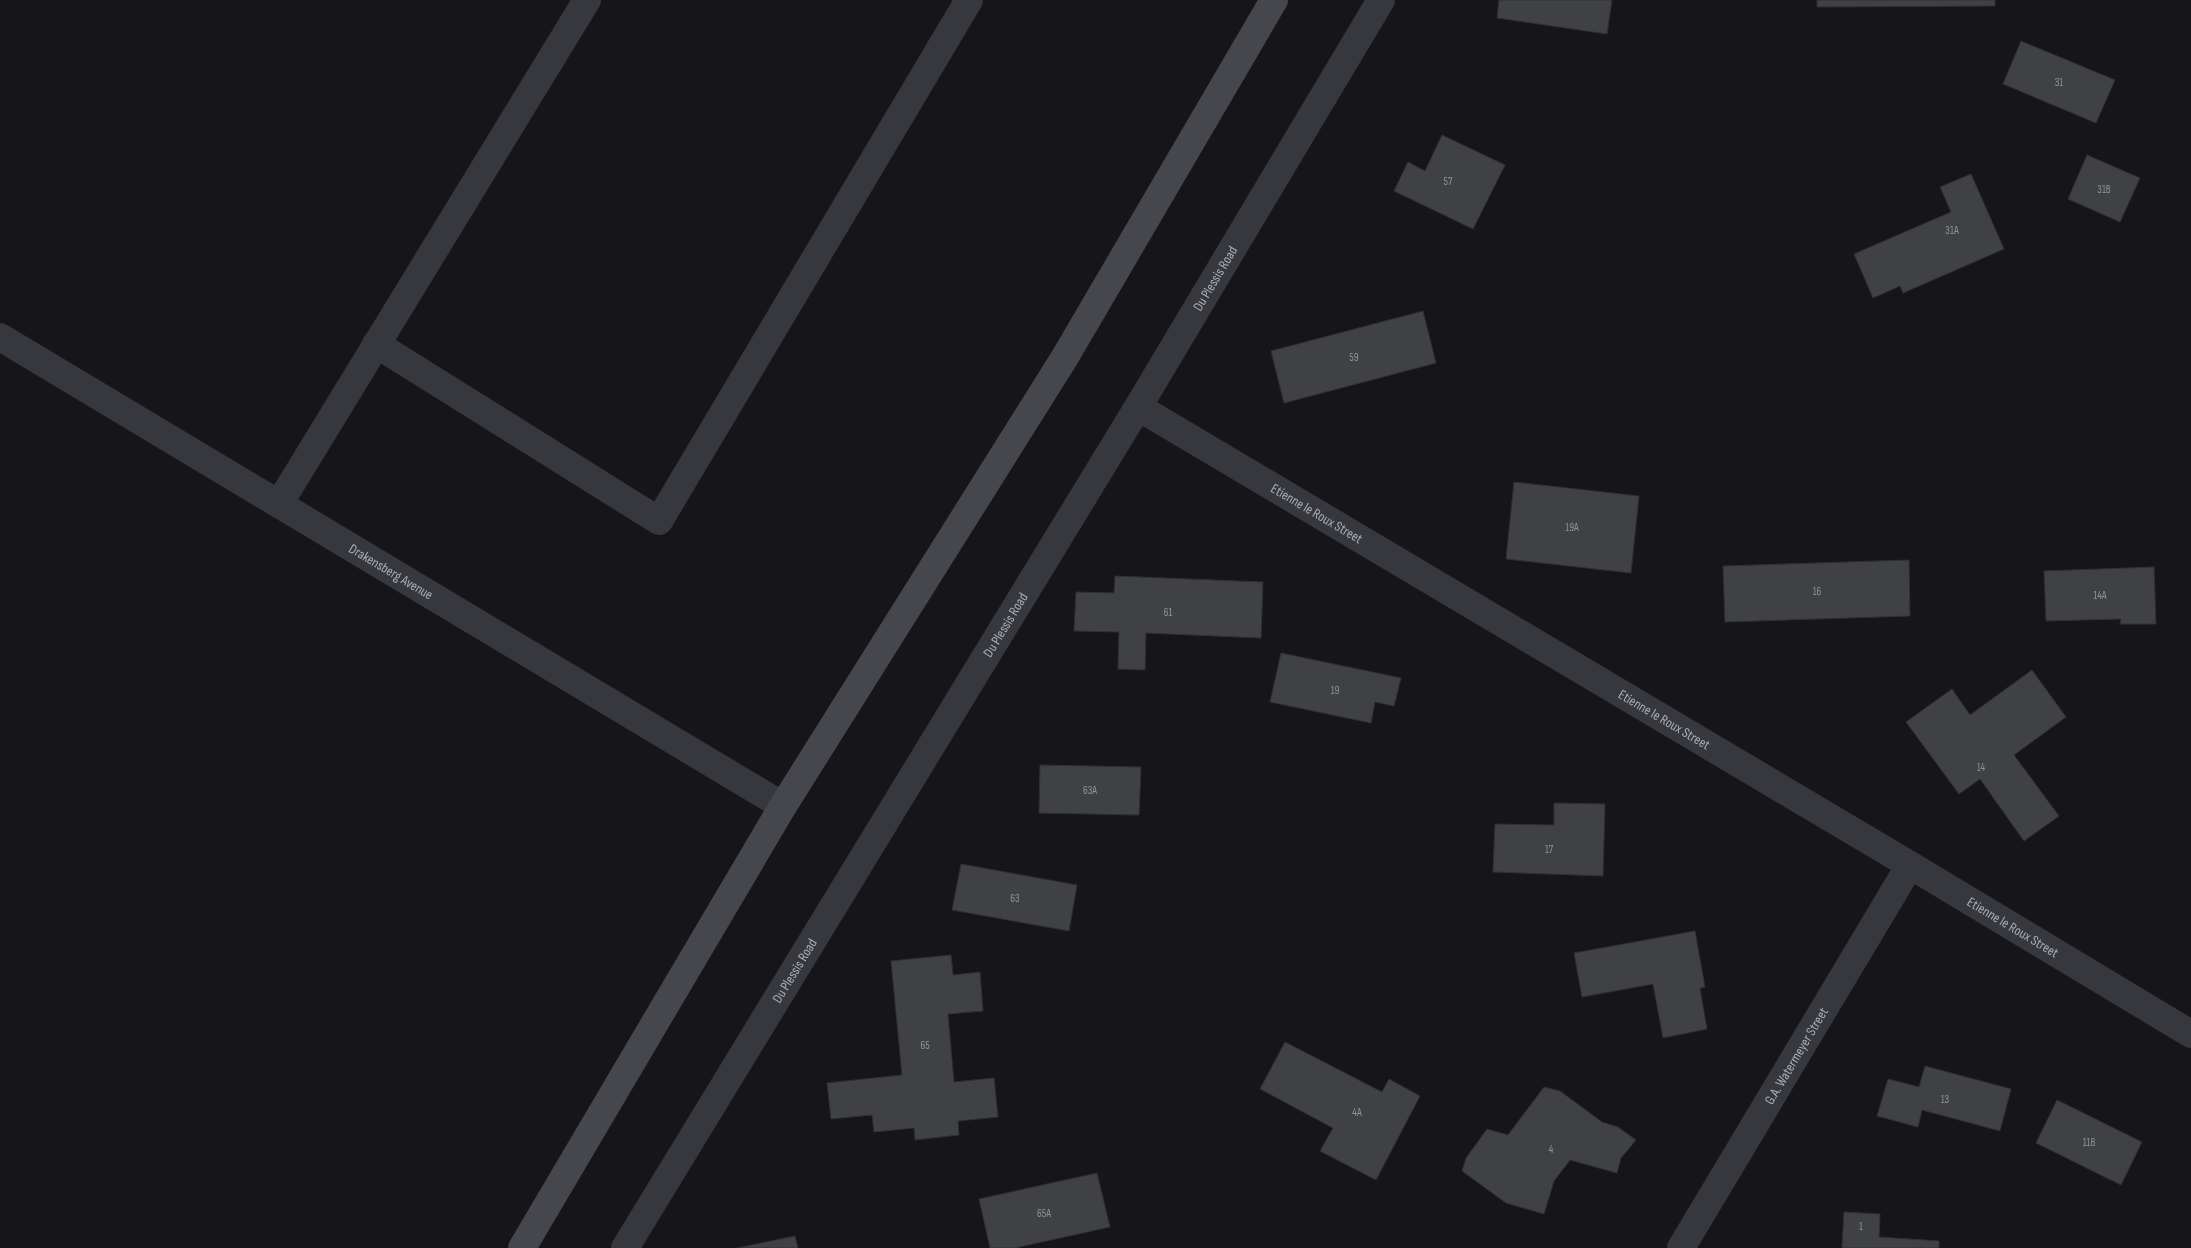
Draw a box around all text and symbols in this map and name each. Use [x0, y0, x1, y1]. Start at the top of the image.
house number: 31 [2055, 76, 2063, 89]
house number: 57 [1444, 175, 1453, 188]
house number: 31B [2097, 183, 2111, 196]
house number: 31A [1945, 224, 1959, 237]
street label: Du Plessis Road [1189, 243, 1241, 314]
house number: 59 [1349, 351, 1359, 364]
street label: Etienne le Roux Street [1268, 479, 1366, 547]
house number: 19A [1565, 521, 1579, 534]
street label: Drakensberg Avenue [346, 540, 436, 603]
house number: 16 [1813, 585, 1822, 598]
street label: Du Plessis Road [979, 589, 1031, 660]
house number: 14A [2093, 589, 2107, 602]
house number: 61 [1164, 606, 1172, 619]
house number: 19 [1331, 684, 1339, 697]
street label: Etienne le Roux Street [1615, 685, 1713, 753]
house number: 14 [1977, 761, 1986, 774]
house number: 63A [1083, 784, 1097, 797]
house number: 17 [1545, 843, 1554, 856]
house number: 63 [1010, 892, 1020, 905]
street label: Etienne le Roux Street [1964, 893, 2062, 961]
street label: Du Plessis Road [768, 935, 820, 1006]
street label: G.A. Watermeyer Street [1760, 1004, 1831, 1107]
house number: 65 [920, 1039, 930, 1052]
house number: 13 [1941, 1093, 1950, 1106]
house number: 4A [1352, 1106, 1362, 1119]
house number: 11B [2083, 1136, 2095, 1149]
house number: 4 [1549, 1143, 1554, 1156]
house number: 65A [1037, 1207, 1051, 1220]
house number: 1 [1859, 1220, 1863, 1233]

